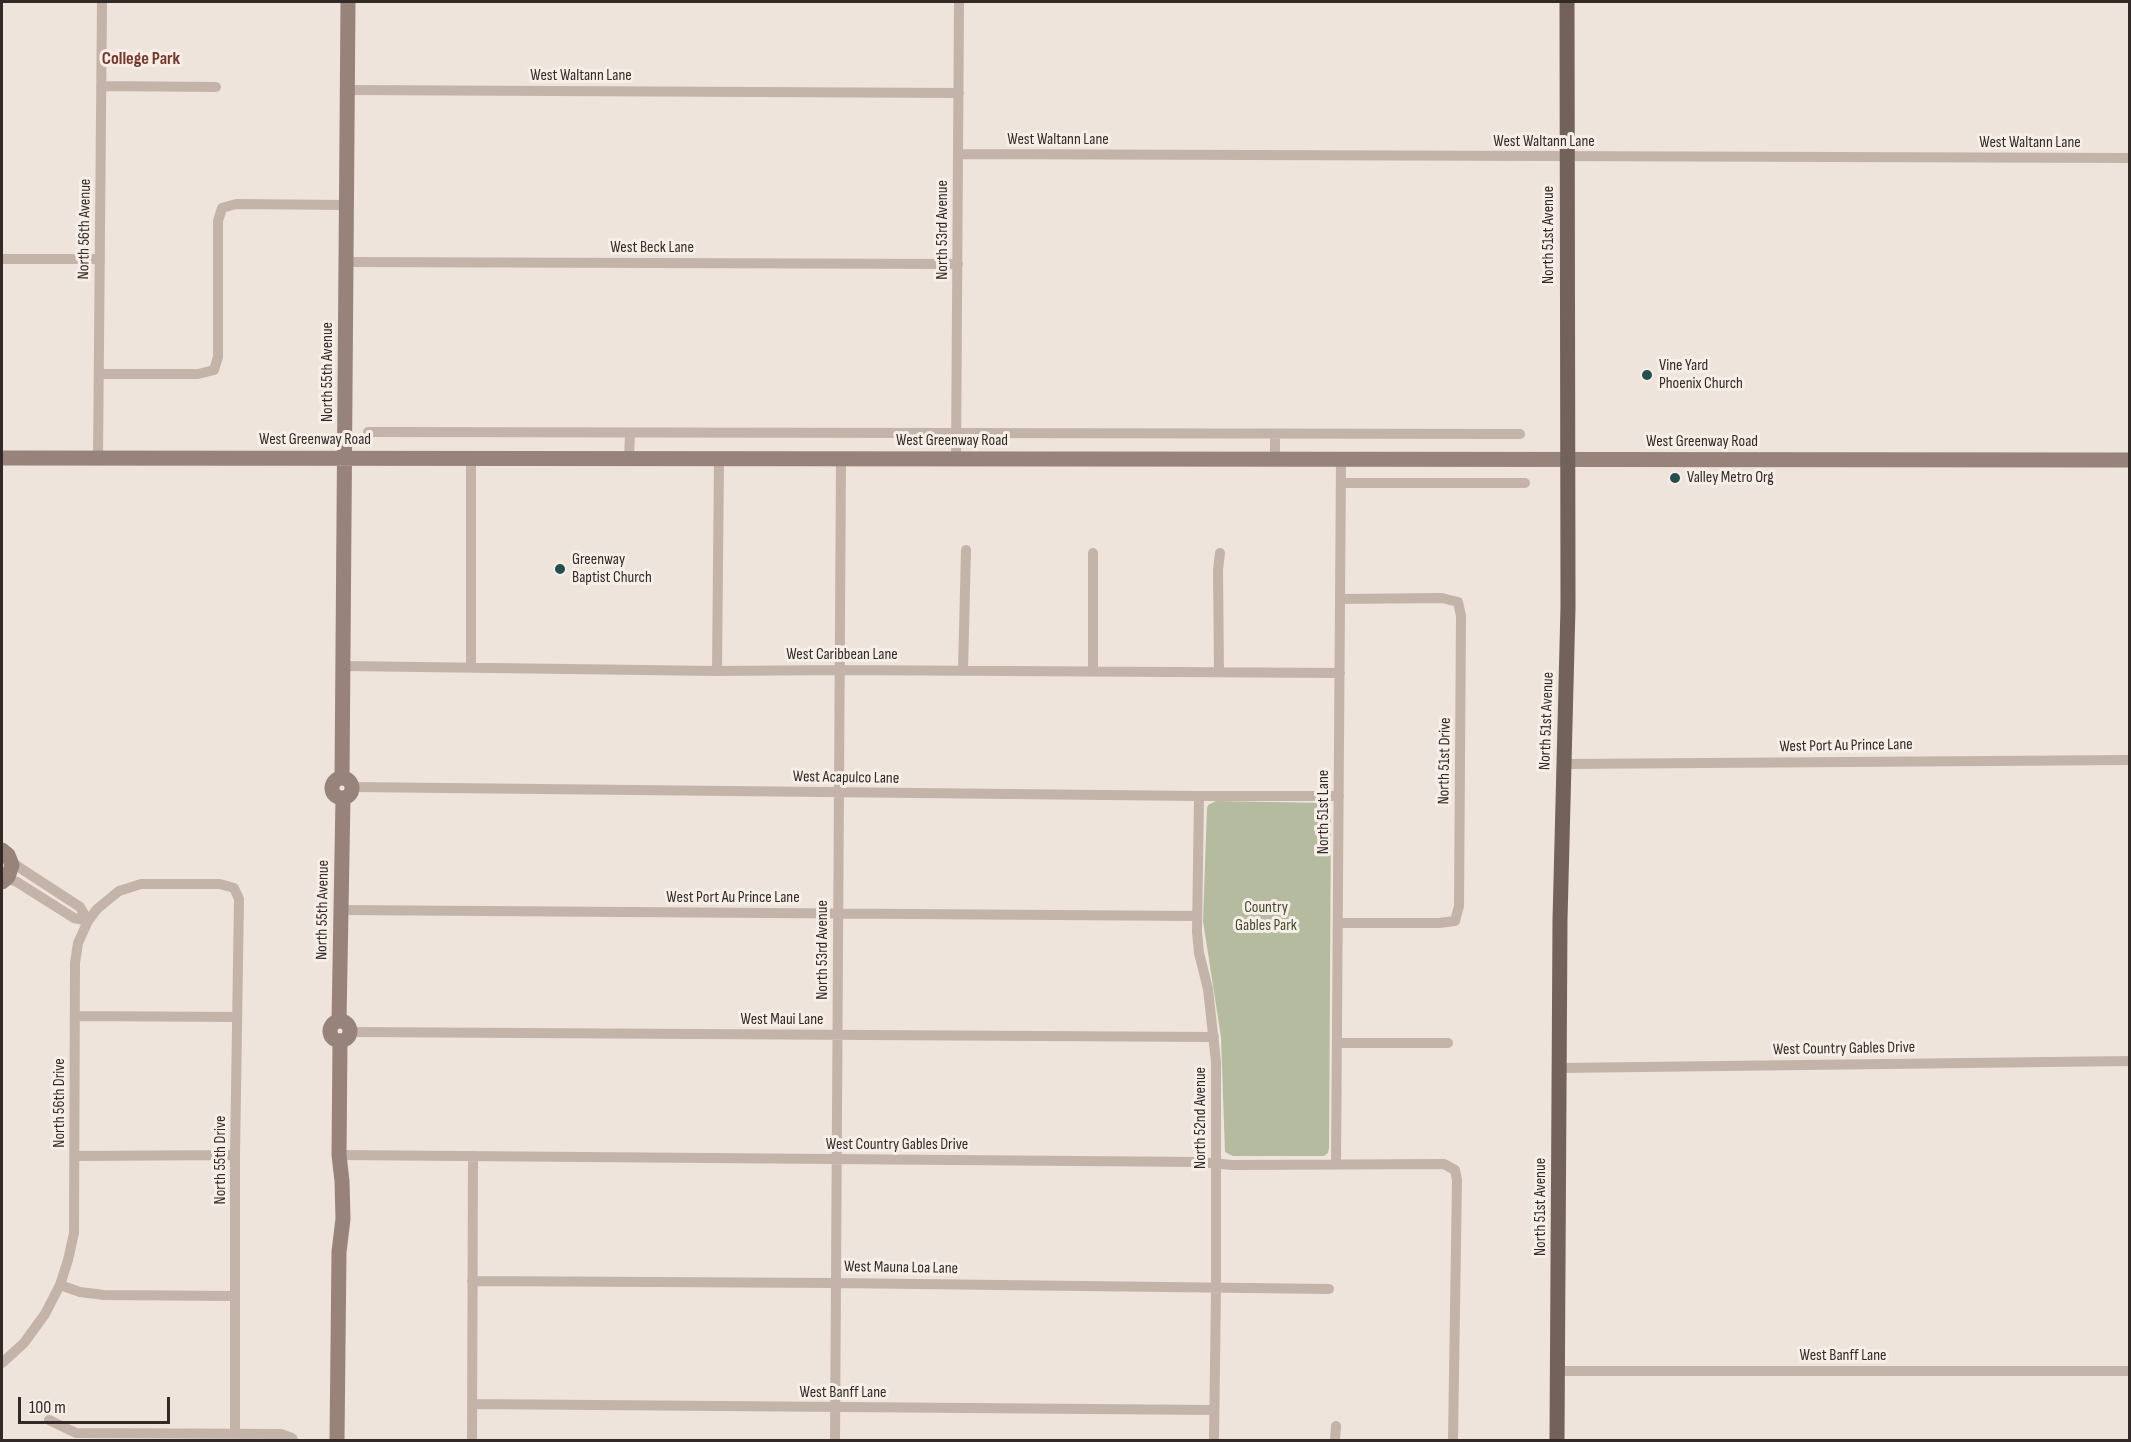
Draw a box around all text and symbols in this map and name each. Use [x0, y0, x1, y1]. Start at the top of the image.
district label: College Park [102, 48, 180, 70]
street label: West Waltann Lane [530, 66, 632, 86]
street label: West Waltann Lane [1007, 130, 1109, 150]
street label: West Waltann Lane [1493, 132, 1595, 152]
street label: West Waltann Lane [1979, 133, 2081, 153]
street label: North 56th Avenue [75, 179, 95, 279]
street label: North 53rd Avenue [933, 180, 953, 280]
street label: North 51st Avenue [1539, 186, 1559, 284]
street label: West Beck Lane [610, 238, 694, 258]
street label: North 55th Avenue [318, 322, 338, 422]
place label: Vine Yard Phoenix Church [1659, 356, 1743, 394]
marker: Vine Yard Phoenix Church [1640, 368, 1654, 382]
street label: West Greenway Road [259, 430, 371, 450]
street label: West Greenway Road [896, 431, 1008, 451]
street label: West Greenway Road [1646, 432, 1758, 452]
place label: Valley Metro Org [1687, 468, 1774, 488]
marker: Valley Metro Org [1668, 471, 1682, 485]
place label: Greenway Baptist Church [572, 550, 652, 588]
marker: Greenway Baptist Church [553, 562, 567, 576]
street label: West Caribbean Lane [786, 645, 898, 665]
street label: North 51st Avenue [1536, 672, 1558, 770]
street label: North 51st Drive [1435, 717, 1455, 805]
street label: West Port Au Prince Lane [1779, 735, 1913, 757]
street label: West Acapulco Lane [793, 767, 899, 789]
street label: North 51st Lane [1314, 770, 1334, 854]
street label: North 55th Avenue [313, 860, 333, 960]
street label: West Port Au Prince Lane [666, 888, 800, 908]
park label: Country Gables Park [1235, 898, 1297, 936]
street label: North 53rd Avenue [813, 900, 833, 1000]
street label: West Maui Lane [741, 1010, 823, 1030]
street label: West Country Gables Drive [1773, 1038, 1915, 1060]
street label: North 56th Drive [50, 1058, 70, 1148]
street label: North 52nd Avenue [1191, 1067, 1211, 1169]
street label: North 55th Drive [211, 1116, 231, 1204]
street label: West Country Gables Drive [826, 1135, 968, 1155]
street label: North 51st Avenue [1531, 1158, 1551, 1256]
street label: West Mauna Loa Lane [844, 1257, 958, 1279]
street label: West Banff Lane [1799, 1346, 1887, 1366]
street label: West Banff Lane [799, 1383, 887, 1403]
scale bar [21, 1385, 172, 1423]
text: 100 m [29, 1397, 66, 1418]

